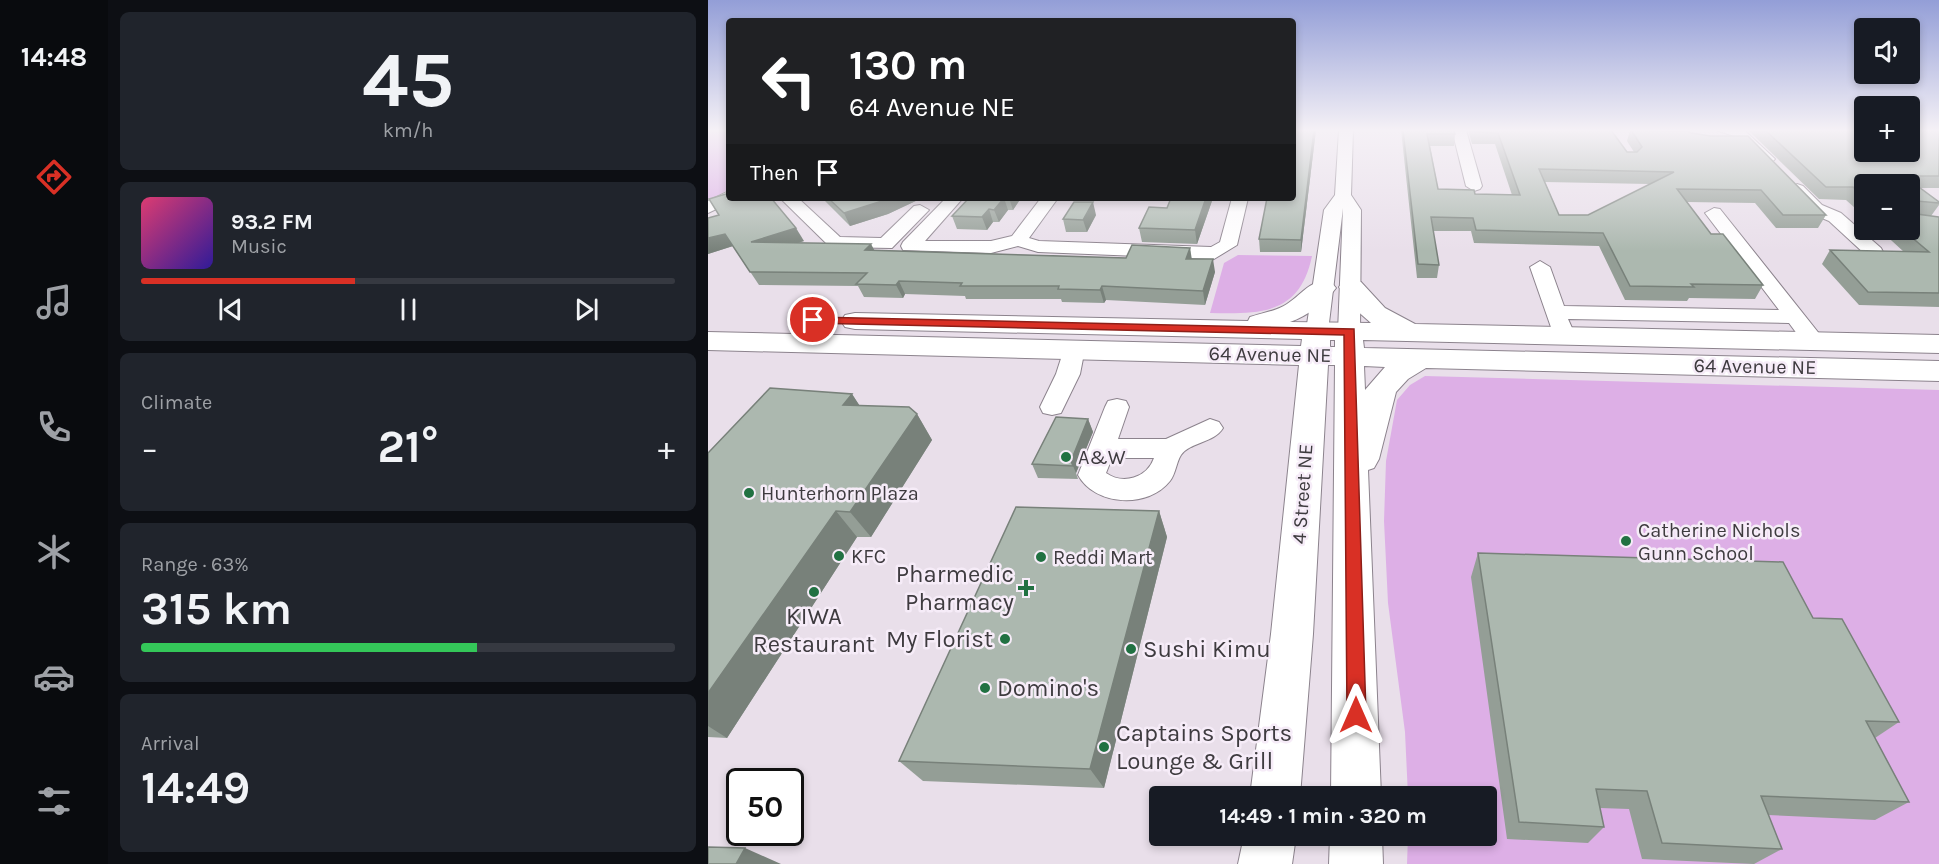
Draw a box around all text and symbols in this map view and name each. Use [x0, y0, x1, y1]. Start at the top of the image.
map controls [1854, 18, 1920, 240]
button: sound [1854, 18, 1920, 84]
text: 45 [362, 34, 454, 126]
text: 130 m [849, 40, 967, 90]
text: 14:48 [21, 41, 87, 73]
icon: left [750, 42, 828, 120]
text: 64 Avenue NE [849, 91, 1015, 123]
button: + [1854, 96, 1920, 162]
text: km/h [383, 119, 433, 142]
icon: directions [33, 156, 75, 198]
icon: arrive [811, 156, 844, 189]
text: Then [750, 160, 799, 186]
button: − [1854, 174, 1920, 240]
text: 93.2 FM [231, 209, 313, 235]
text: Music [231, 235, 287, 258]
icon: music [33, 281, 75, 323]
icon: previous [214, 293, 247, 326]
icon: pause [392, 293, 425, 326]
icon: next [570, 293, 603, 326]
pin [787, 294, 838, 345]
icon: arrive [796, 303, 829, 336]
street label: 64 Avenue NE [1208, 342, 1332, 367]
street label: 64 Avenue NE [1693, 354, 1817, 379]
text: Climate [141, 391, 212, 414]
icon: phone [33, 406, 75, 448]
text: 21° [378, 421, 438, 473]
text: − [141, 429, 158, 467]
text: + [658, 429, 675, 467]
street label: 4 Street NE [1288, 443, 1317, 545]
place label: A&W [1078, 446, 1126, 469]
marker: A&W [1059, 450, 1073, 464]
place label: Hunterhorn Plaza [761, 482, 919, 505]
marker: Hunterhorn Plaza [742, 486, 756, 500]
place label: Catherine Nichols Gunn School [1638, 519, 1800, 565]
icon: climate [33, 531, 75, 573]
marker: Catherine Nichols Gunn School [1619, 534, 1633, 548]
place label: KFC [851, 545, 886, 568]
place label: Reddi Mart [1053, 546, 1153, 569]
marker: KFC [832, 549, 846, 563]
marker: Reddi Mart [1034, 550, 1048, 564]
text: Range · 63% [141, 553, 249, 576]
place label: Pharmedic Pharmacy [896, 560, 1014, 616]
marker: Pharmedic Pharmacy [1019, 581, 1033, 595]
text: 315 km [141, 583, 292, 635]
marker: KIWA Restaurant [807, 585, 821, 599]
place label: KIWA Restaurant [753, 602, 875, 658]
place label: My Florist [886, 625, 993, 653]
marker: My Florist [998, 632, 1012, 646]
place label: Sushi Kimu [1143, 635, 1271, 663]
marker: Sushi Kimu [1124, 642, 1138, 656]
icon: car [33, 656, 75, 698]
place label: Domino's [997, 674, 1099, 702]
marker: Domino's [978, 681, 992, 695]
position arrow [1324, 683, 1388, 747]
place label: Captains Sports Lounge & Grill [1116, 719, 1292, 775]
text: Arrival [141, 732, 200, 755]
marker: Captains Sports Lounge & Grill [1097, 740, 1111, 754]
text: 14:49 [141, 762, 250, 814]
speed limit sign: 50 [726, 768, 804, 846]
icon: filters [33, 780, 75, 822]
text: 14:49 · 1 min · 320 m [1219, 803, 1427, 829]

